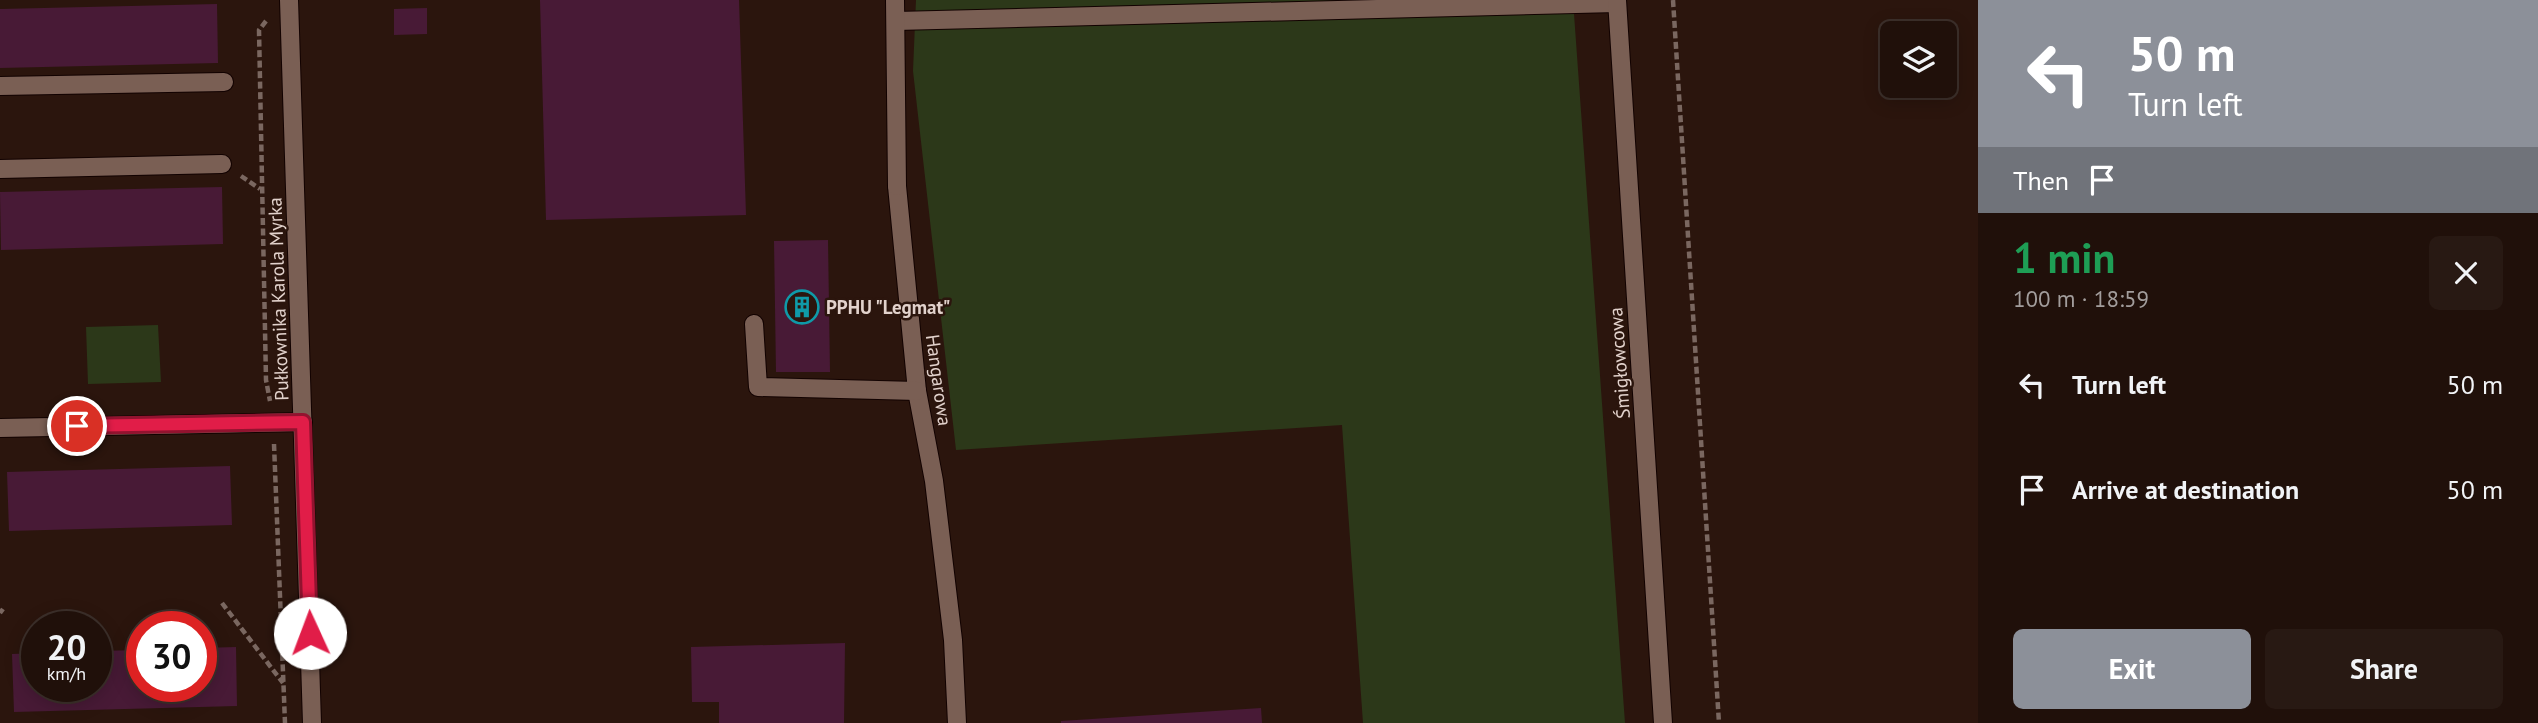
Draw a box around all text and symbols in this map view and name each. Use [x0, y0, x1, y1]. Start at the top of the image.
map controls [1880, 21, 1957, 98]
button: layers [1880, 21, 1957, 98]
text: 50 m [2128, 21, 2235, 85]
icon: left [2013, 28, 2104, 119]
text: Turn left [2128, 83, 2243, 125]
icon: arrive [2083, 161, 2121, 199]
text: Then [2013, 164, 2069, 197]
street label: Pułkownika Karola Myrka [262, 197, 294, 401]
text: 1 min [2013, 230, 2115, 285]
button: close [2429, 236, 2503, 310]
text: 100 m · 18:59 [2013, 284, 2149, 313]
building icon: PPHU "Legmat" [783, 288, 821, 326]
place label: PPHU "Legmat" [826, 295, 951, 319]
street label: Śmigłowcowa [1603, 307, 1635, 419]
street label: Hangarowa [921, 333, 957, 427]
icon: left [2013, 366, 2051, 404]
text: Turn left [2072, 368, 2166, 401]
text: 50 m [2447, 368, 2503, 401]
pin [47, 396, 107, 456]
icon: arrive [58, 407, 96, 445]
icon: arrive [2013, 471, 2051, 509]
text: Arrive at destination [2072, 473, 2299, 506]
text: 50 m [2447, 473, 2503, 506]
position arrow [273, 596, 347, 670]
speed limit sign: 30 [126, 611, 217, 702]
text: 20 [47, 624, 86, 670]
button: Exit [2013, 629, 2251, 709]
button: Share [2265, 629, 2503, 709]
text: km/h [47, 662, 86, 685]

